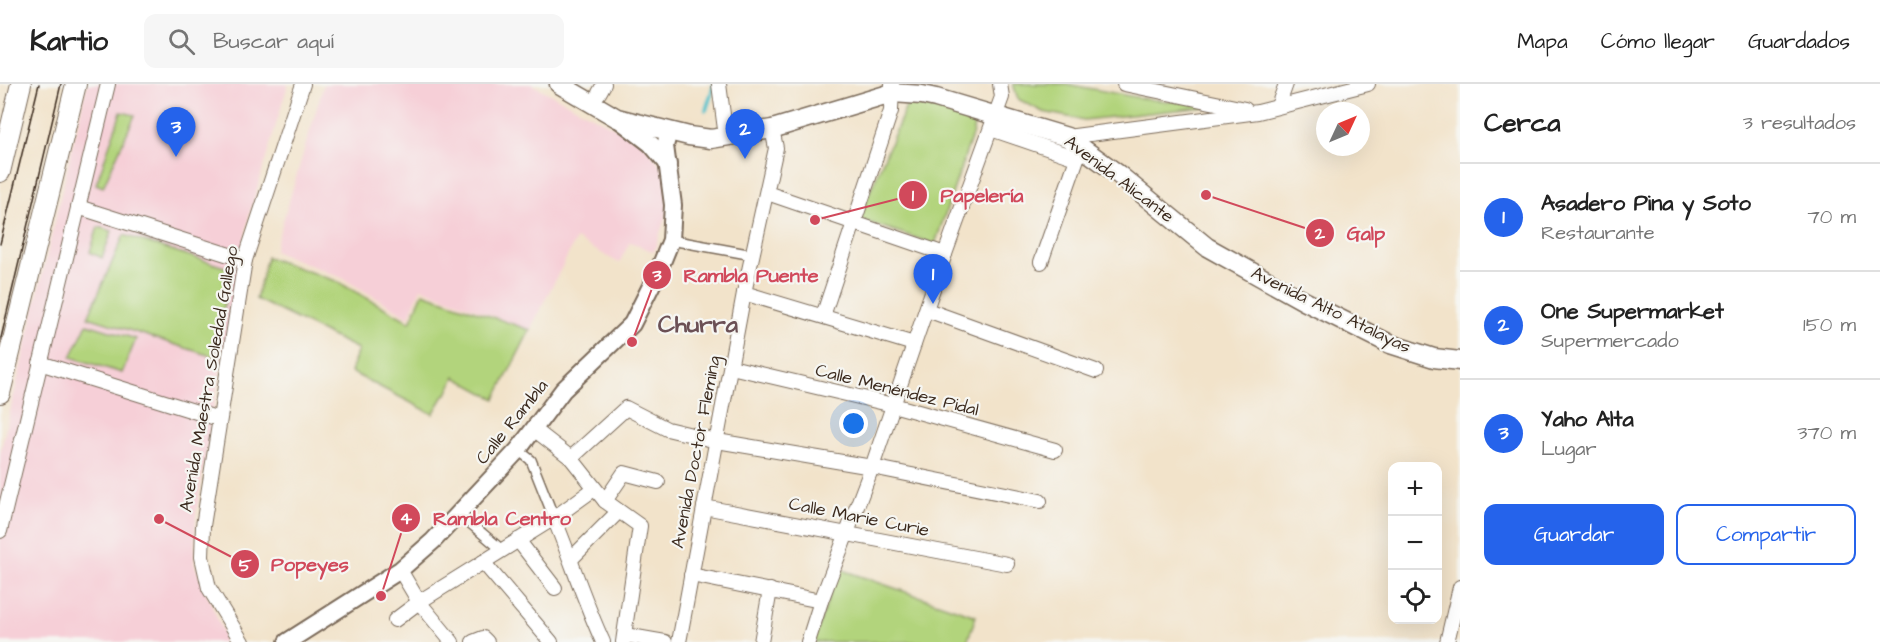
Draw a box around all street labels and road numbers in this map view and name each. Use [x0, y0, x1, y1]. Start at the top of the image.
street label: Avenida Alicante [1059, 129, 1179, 229]
street label: Avenida Maestra Soledad Gallego [173, 244, 246, 514]
street label: Avenida Alto Atalayas [1246, 260, 1415, 360]
street label: Avenida Doctor Fleming [665, 354, 728, 551]
street label: Calle Menéndez Pidal [813, 358, 981, 422]
street label: Calle Rambla [470, 374, 554, 470]
street label: Calle Marie Curie [787, 491, 932, 543]

